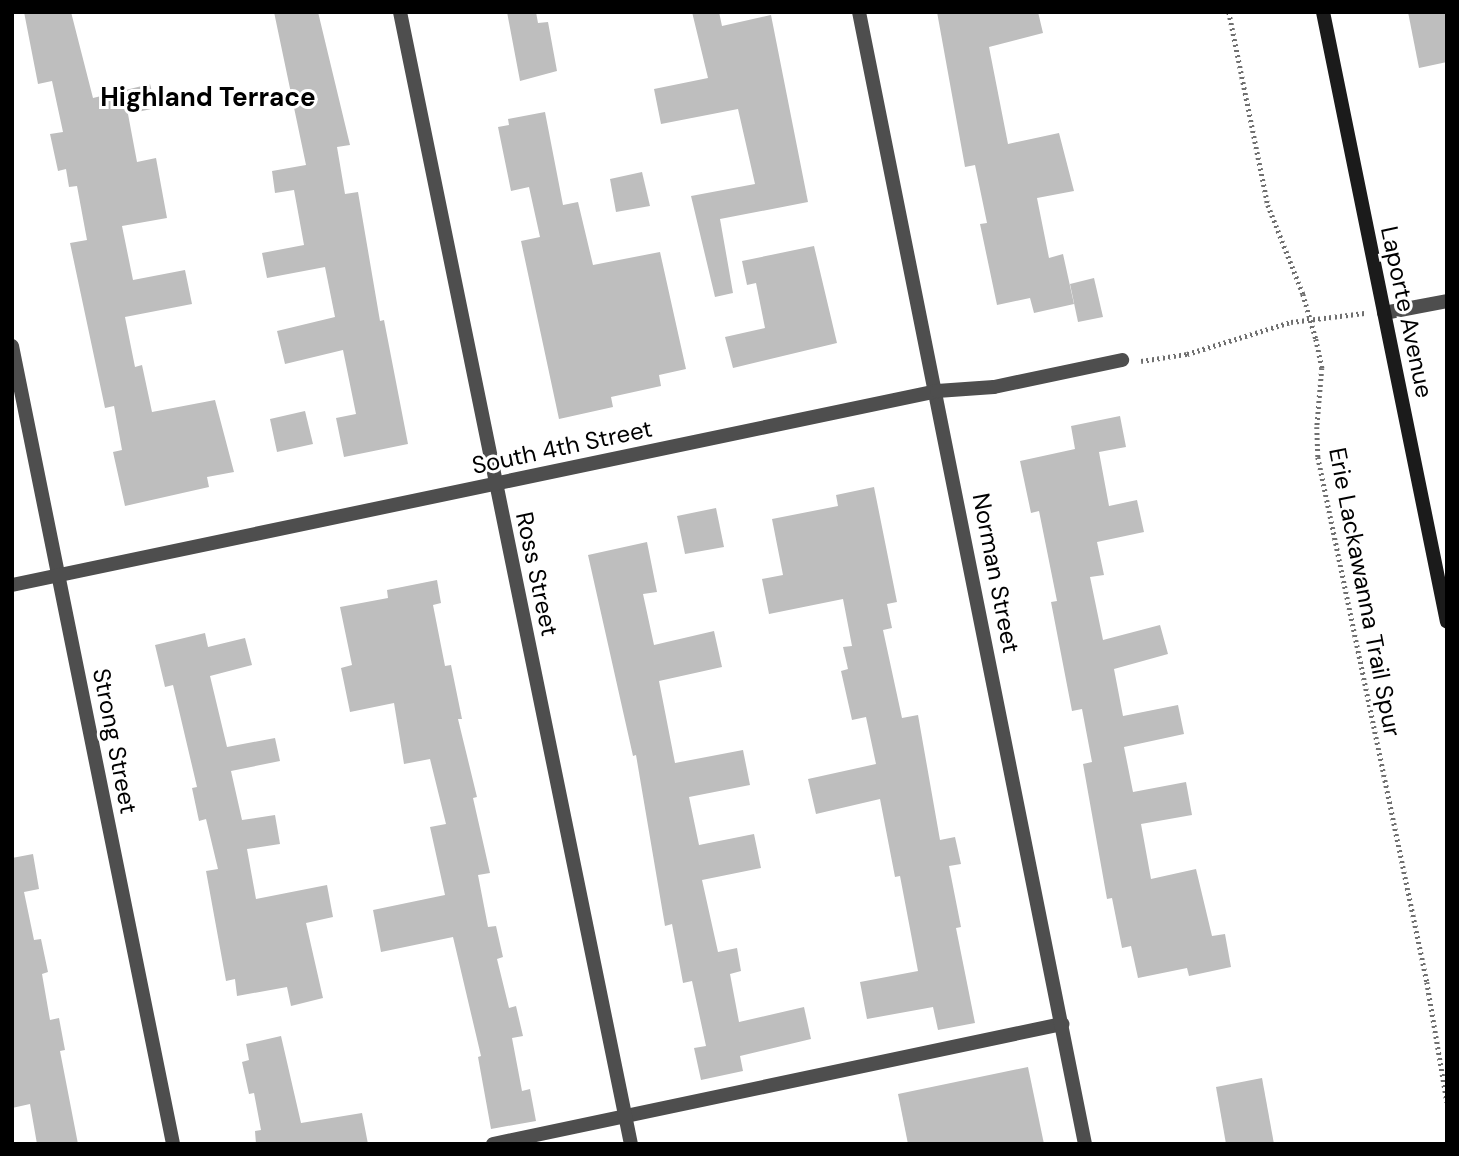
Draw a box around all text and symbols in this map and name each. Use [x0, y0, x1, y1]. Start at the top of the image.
district label: Highland Terrace [100, 82, 316, 114]
street label: Laporte Avenue [1375, 224, 1439, 400]
street label: South 4th Street [469, 414, 655, 480]
street label: Erie Lackawanna Trail Spur [1323, 445, 1407, 739]
street label: Norman Street [966, 491, 1026, 655]
street label: Ross Street [510, 509, 564, 639]
street label: Strong Street [87, 666, 143, 816]

